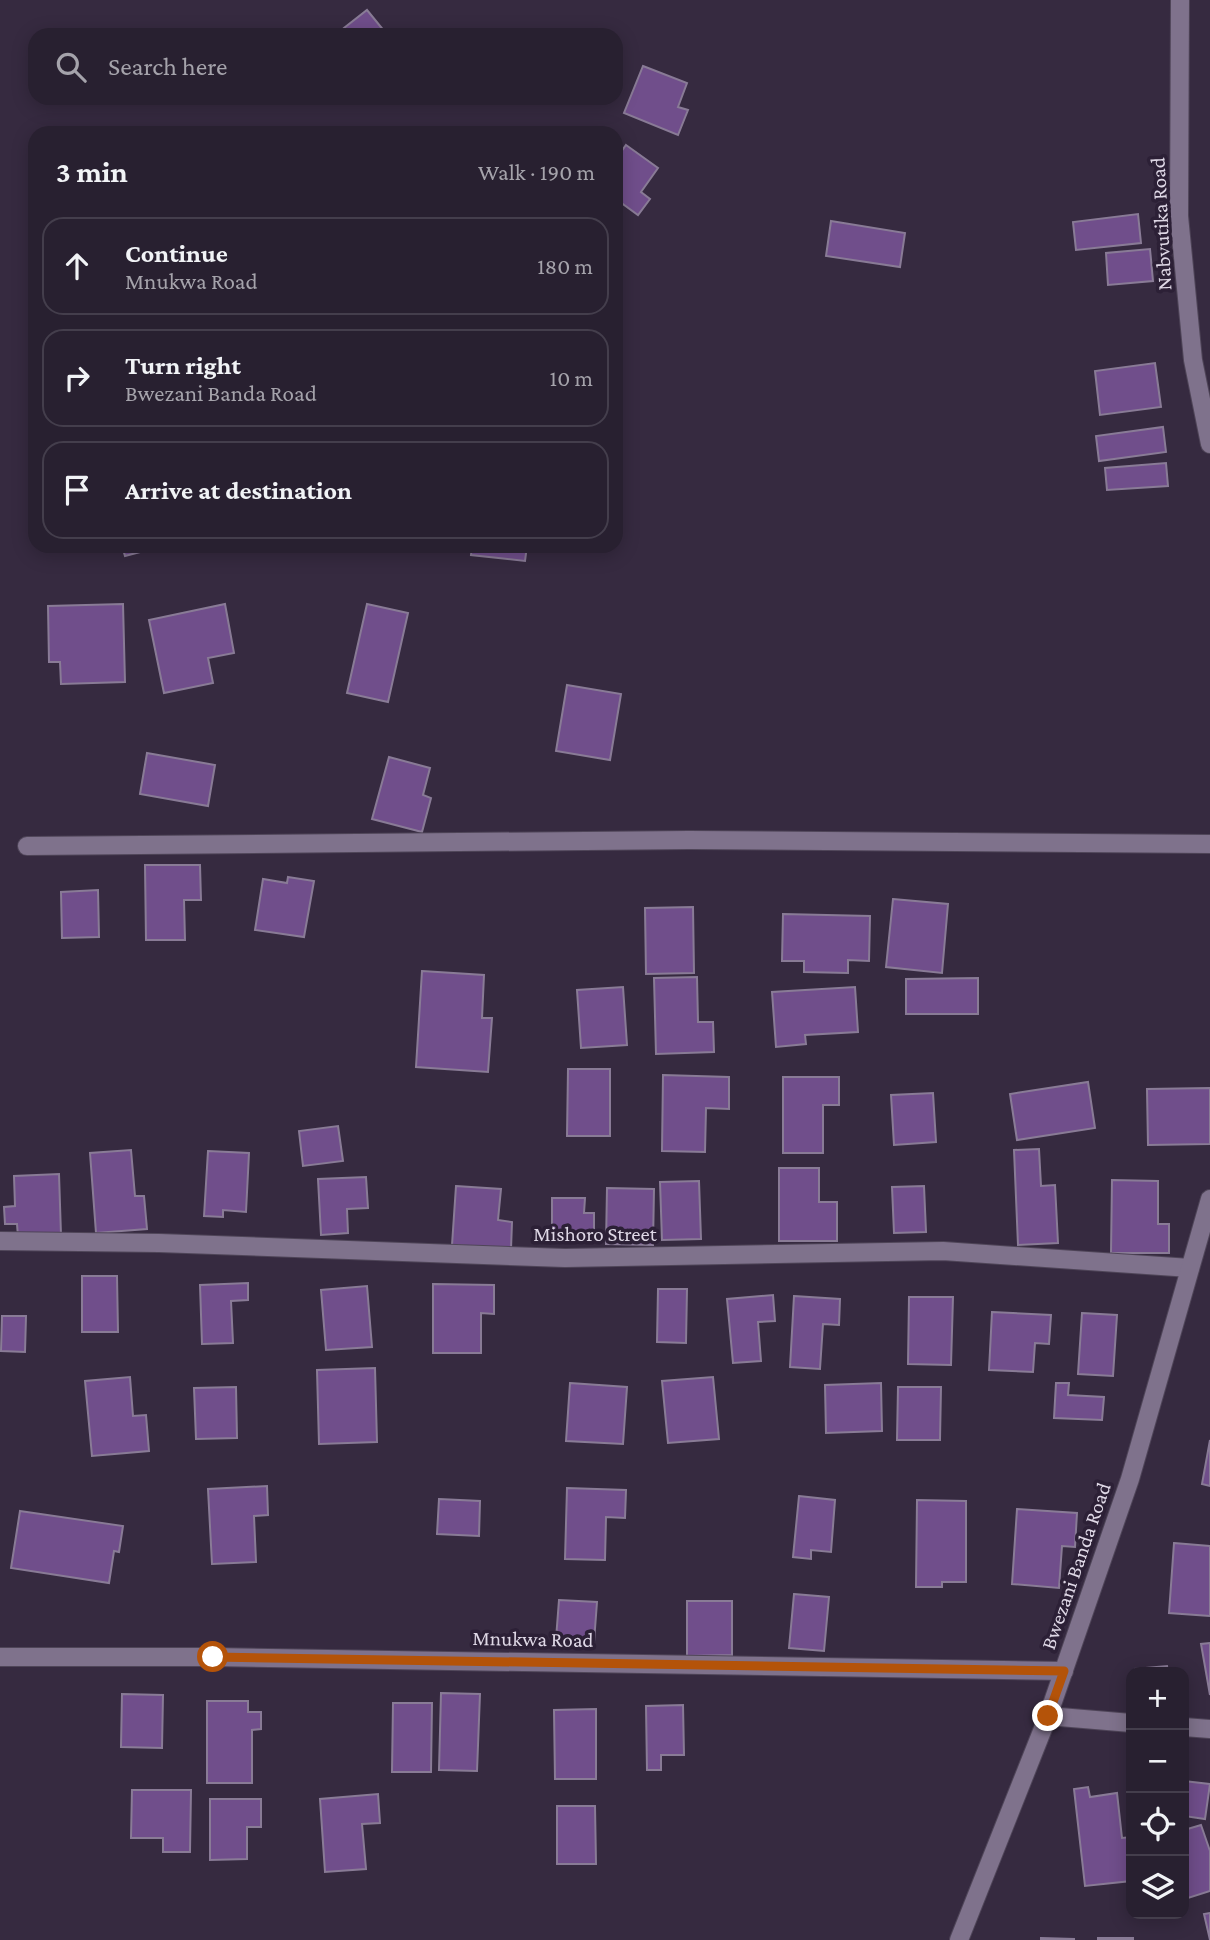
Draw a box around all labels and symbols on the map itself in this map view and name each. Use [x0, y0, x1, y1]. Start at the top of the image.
street label: Nabvutika Road [1146, 157, 1176, 291]
street label: Mishoro Street [533, 1222, 658, 1246]
street label: Bwezani Banda Road [1036, 1479, 1116, 1653]
street label: Mnukwa Road [472, 1626, 594, 1652]
route start [197, 1641, 228, 1672]
route end [1032, 1700, 1063, 1731]

